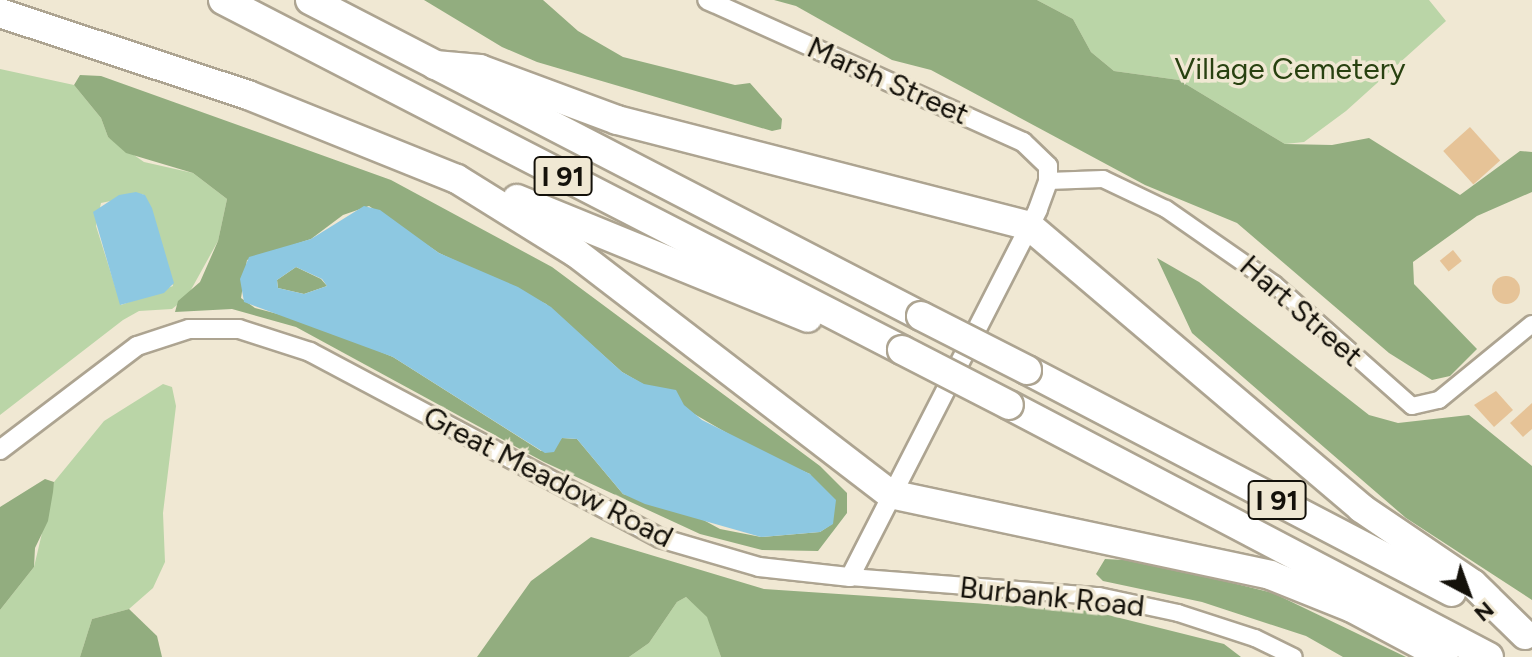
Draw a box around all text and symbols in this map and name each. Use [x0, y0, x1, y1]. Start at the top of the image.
street label: Marsh Street [802, 29, 974, 133]
park label: Village Cemetery [1174, 51, 1406, 87]
road number: I 91 [533, 152, 593, 200]
street label: Hart Street [1232, 248, 1370, 374]
street label: Great Meadow Road [417, 399, 679, 555]
road number: I 91 [1247, 476, 1307, 524]
north arrow [1428, 553, 1508, 633]
street label: Burbank Road [958, 569, 1146, 625]
text: N [1469, 596, 1499, 627]

